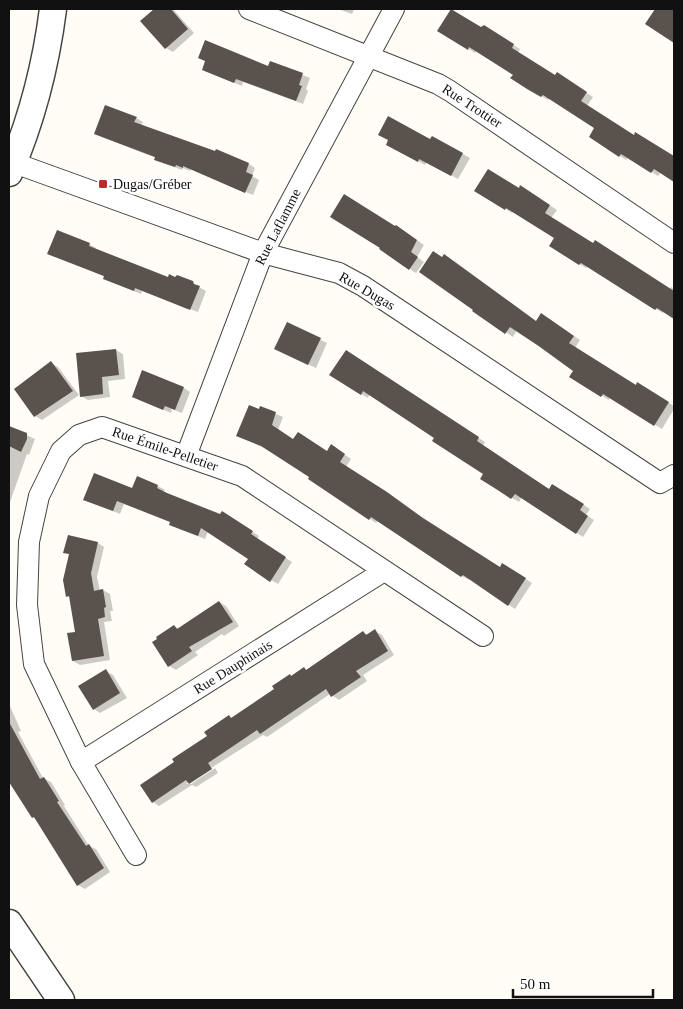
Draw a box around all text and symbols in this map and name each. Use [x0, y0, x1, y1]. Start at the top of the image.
street label: Rue Trottier [439, 81, 505, 131]
place label: Dugas/Gréber [113, 177, 192, 192]
marker: Dugas/Gréber [97, 178, 109, 190]
street label: Rue Laflamme [252, 186, 304, 268]
street label: Rue Dugas [336, 269, 398, 313]
street label: Rue Émile-Pelletier [110, 423, 220, 474]
street label: Rue Dauphinais [191, 637, 275, 697]
scale bar [513, 966, 653, 998]
text: 50 m [520, 976, 551, 992]

